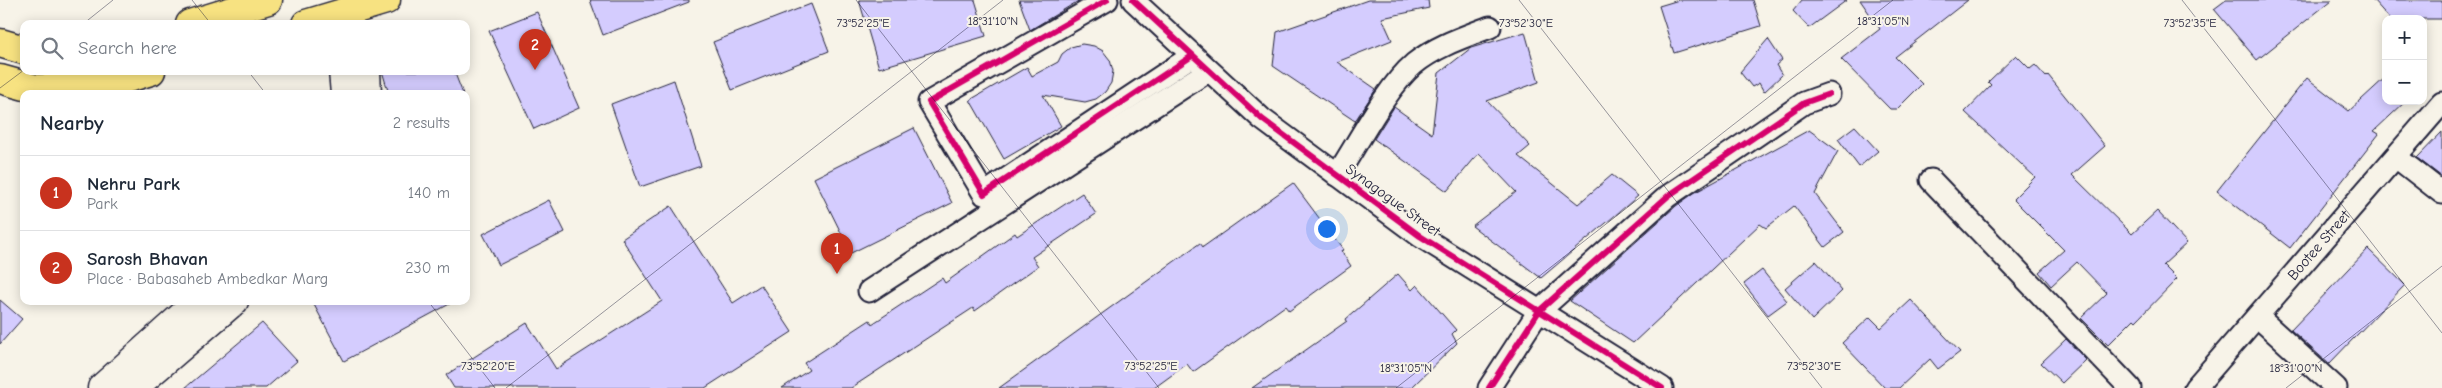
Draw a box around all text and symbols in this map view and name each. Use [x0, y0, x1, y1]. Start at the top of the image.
text: 18°31'10"N [968, 14, 1018, 28]
text: 18°31'05"N [1857, 14, 1909, 28]
map controls [2382, 15, 2427, 105]
button: + [2382, 15, 2427, 60]
text: 73°52'25"E [836, 16, 890, 30]
text: 73°52'30"E [1499, 16, 1553, 30]
text: 73°52'35"E [2164, 16, 2216, 30]
search box [20, 20, 470, 75]
pin: 2 [519, 29, 551, 70]
icon: search [38, 34, 66, 62]
text: Search here [78, 37, 177, 59]
button: − [2382, 60, 2427, 105]
text: Nearby [40, 111, 104, 135]
text: 2 results [393, 114, 450, 132]
street label: Synagogue Street [1342, 160, 1444, 241]
text: Nehru Park [87, 173, 180, 195]
text: 1 [53, 184, 59, 202]
text: 140 m [408, 184, 450, 202]
text: Park [87, 195, 118, 213]
street label: Bootee Street [2284, 206, 2354, 284]
your location [1314, 216, 1340, 242]
pin: 1 [821, 233, 853, 274]
text: Sarosh Bhavan [87, 248, 208, 270]
text: 2 [52, 259, 60, 277]
text: 230 m [405, 259, 450, 277]
text: Place · Babasaheb Ambedkar Marg [87, 270, 328, 288]
text: 73°52'20"E [461, 359, 515, 373]
text: 73°52'25"E [1124, 359, 1178, 373]
text: 73°52'30"E [1787, 359, 1841, 373]
text: 18°31'05"N [1380, 361, 1432, 375]
text: 18°31'00"N [2270, 361, 2322, 375]

